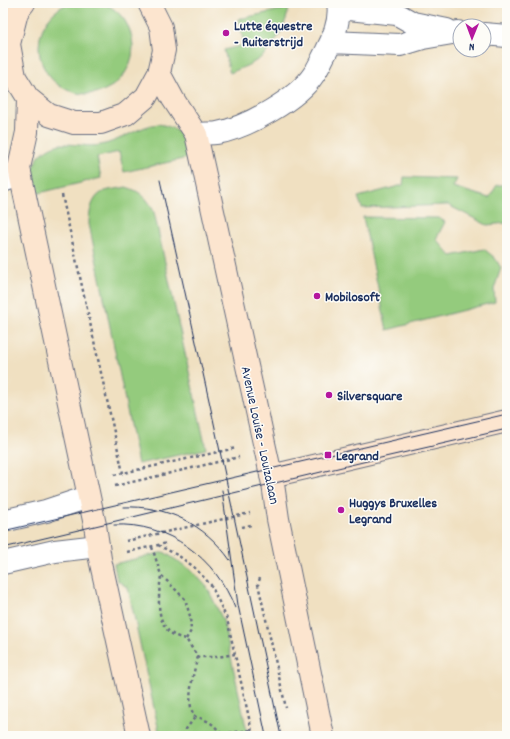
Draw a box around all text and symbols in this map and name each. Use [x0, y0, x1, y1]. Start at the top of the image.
place label: Lutte équestre - Ruiterstrijd [234, 17, 312, 53]
north arrow [452, 18, 492, 58]
marker: Lutte équestre - Ruiterstrijd [221, 28, 231, 38]
text: N [468, 38, 475, 54]
place label: Mobilosoft [325, 288, 381, 308]
marker: Mobilosoft [312, 291, 322, 301]
street label: Avenue Louise - Louizalaan [235, 365, 283, 506]
place label: Silversquare [337, 387, 402, 407]
marker: Silversquare [324, 390, 334, 400]
place label: Legrand [336, 447, 379, 467]
marker: Legrand [323, 450, 333, 460]
place label: Huggys Bruxelles Legrand [349, 494, 437, 530]
marker: Huggys Bruxelles Legrand [336, 505, 346, 515]

